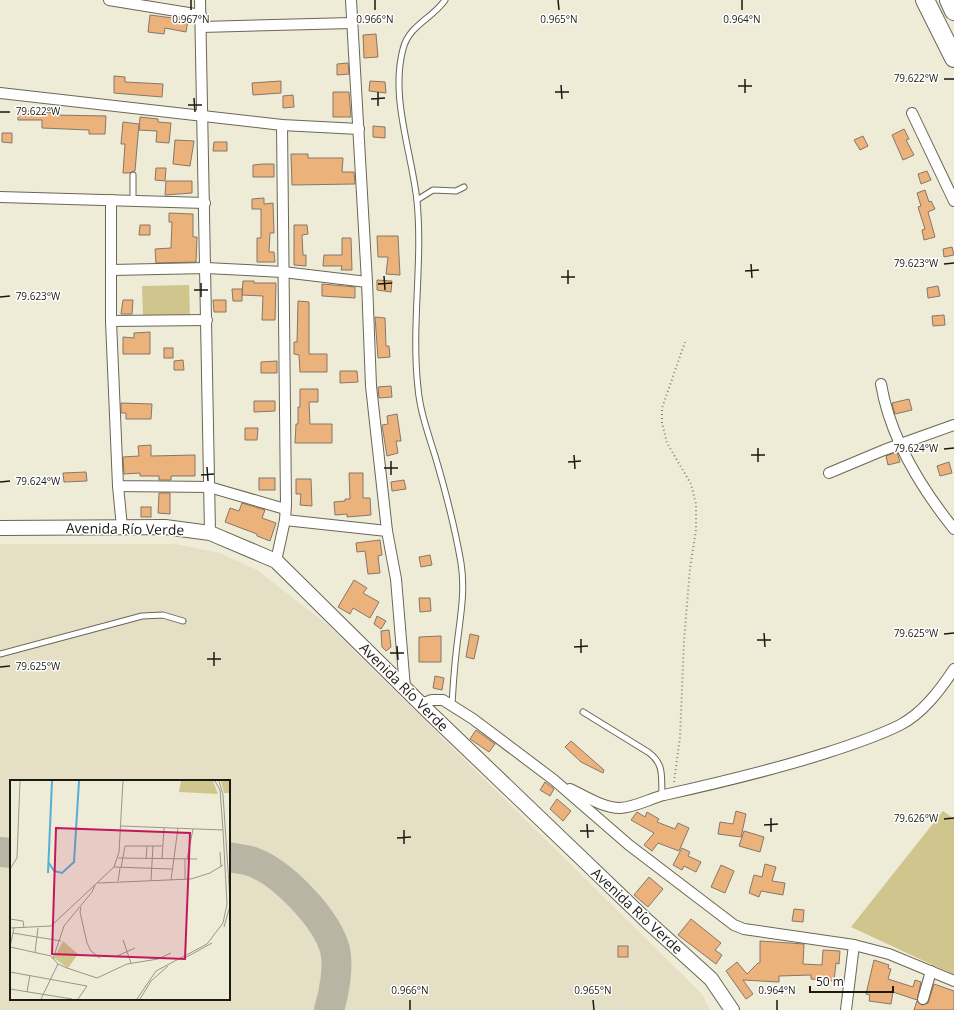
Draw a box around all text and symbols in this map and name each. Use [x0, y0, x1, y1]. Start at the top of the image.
text: 0.967°N [172, 12, 210, 26]
text: 0.966°N [356, 12, 394, 26]
text: 0.965°N [540, 12, 578, 26]
text: 0.964°N [723, 12, 761, 26]
text: 79.622°W [894, 71, 939, 85]
text: 79.622°W [16, 104, 61, 118]
text: 79.623°W [894, 256, 939, 270]
text: 79.623°W [16, 289, 61, 303]
text: 79.624°W [894, 441, 939, 455]
text: 79.624°W [16, 474, 61, 488]
street label: Avenida Río Verde [66, 518, 184, 539]
text: 79.625°W [894, 626, 939, 640]
street label: Avenida Río Verde [356, 638, 453, 735]
text: 79.625°W [16, 659, 61, 673]
inset map [10, 780, 230, 1000]
text: 79.626°W [894, 811, 939, 825]
street label: Avenida Río Verde [588, 863, 687, 958]
scale bar [810, 968, 893, 994]
text: 50 m [816, 973, 844, 990]
text: 0.966°N [391, 983, 429, 997]
text: 0.965°N [574, 983, 612, 997]
text: 0.964°N [758, 983, 796, 997]

